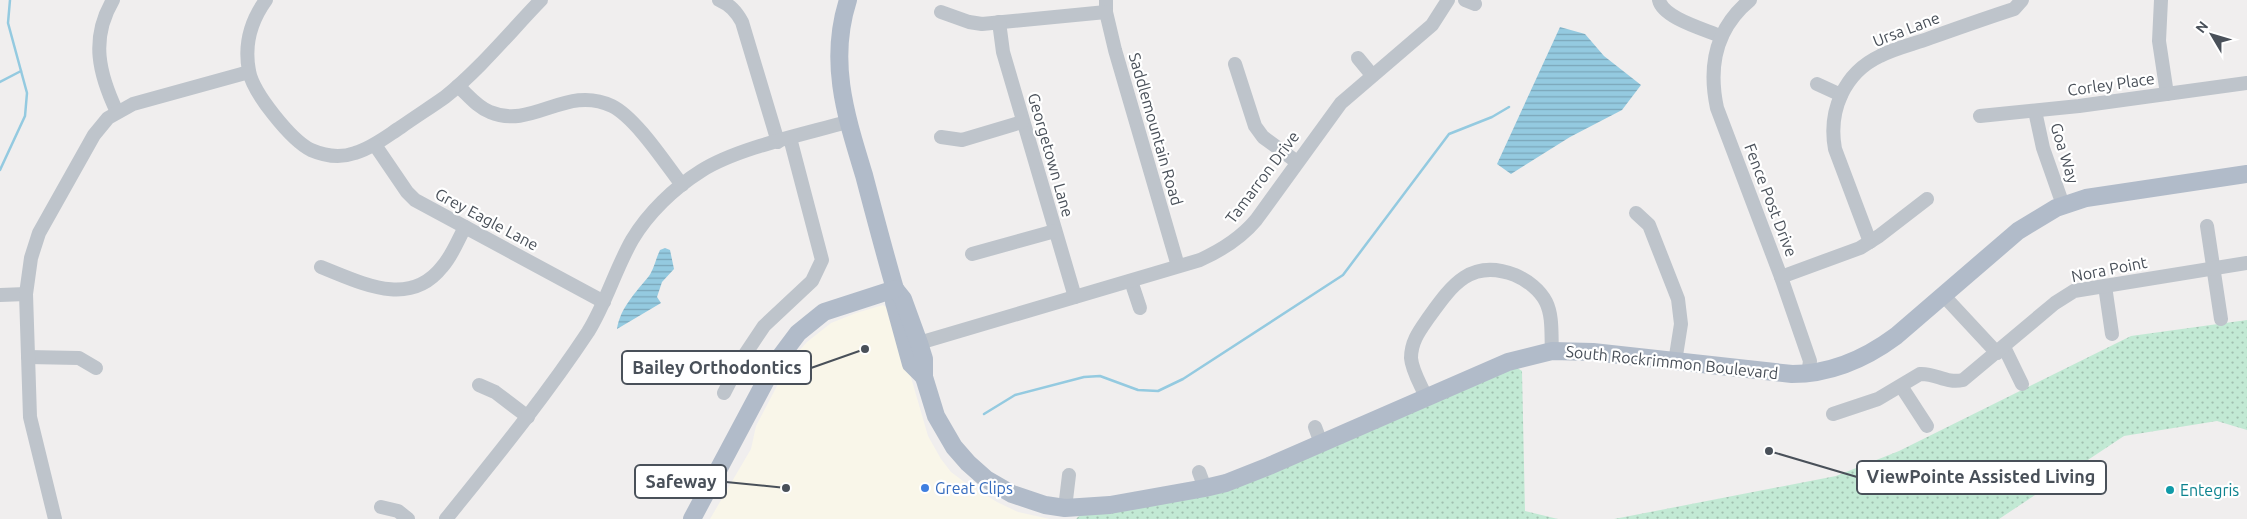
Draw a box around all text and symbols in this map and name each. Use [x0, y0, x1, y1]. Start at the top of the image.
street label: Ursa Lane [1870, 8, 1942, 50]
north arrow [2187, 10, 2237, 60]
text: N [2192, 18, 2211, 36]
street label: Saddlemountain Road [1126, 51, 1186, 207]
street label: Corley Place [2066, 69, 2156, 99]
street label: Georgetown Lane [1025, 91, 1077, 219]
street label: Goa Way [2047, 121, 2083, 186]
street label: Tamarron Drive [1222, 127, 1302, 227]
street label: Fence Post Drive [1741, 141, 1801, 259]
street label: Grey Eagle Lane [432, 184, 542, 254]
street label: Nora Point [2070, 253, 2149, 285]
street label: South Rockrimmon Boulevard [1565, 342, 1779, 382]
callout: Bailey Orthodontics [622, 351, 811, 384]
text: Bailey Orthodontics [632, 357, 802, 377]
callout: ViewPointe Assisted Living [1857, 461, 2106, 494]
callout: Safeway [635, 465, 726, 498]
text: ViewPointe Assisted Living [1867, 466, 2095, 486]
text: Safeway [646, 471, 717, 491]
place label: Great Clips [935, 479, 1013, 497]
place label: Entegris [2180, 481, 2239, 499]
marker: Great Clips [919, 482, 931, 494]
marker: Entegris [2164, 484, 2176, 496]

